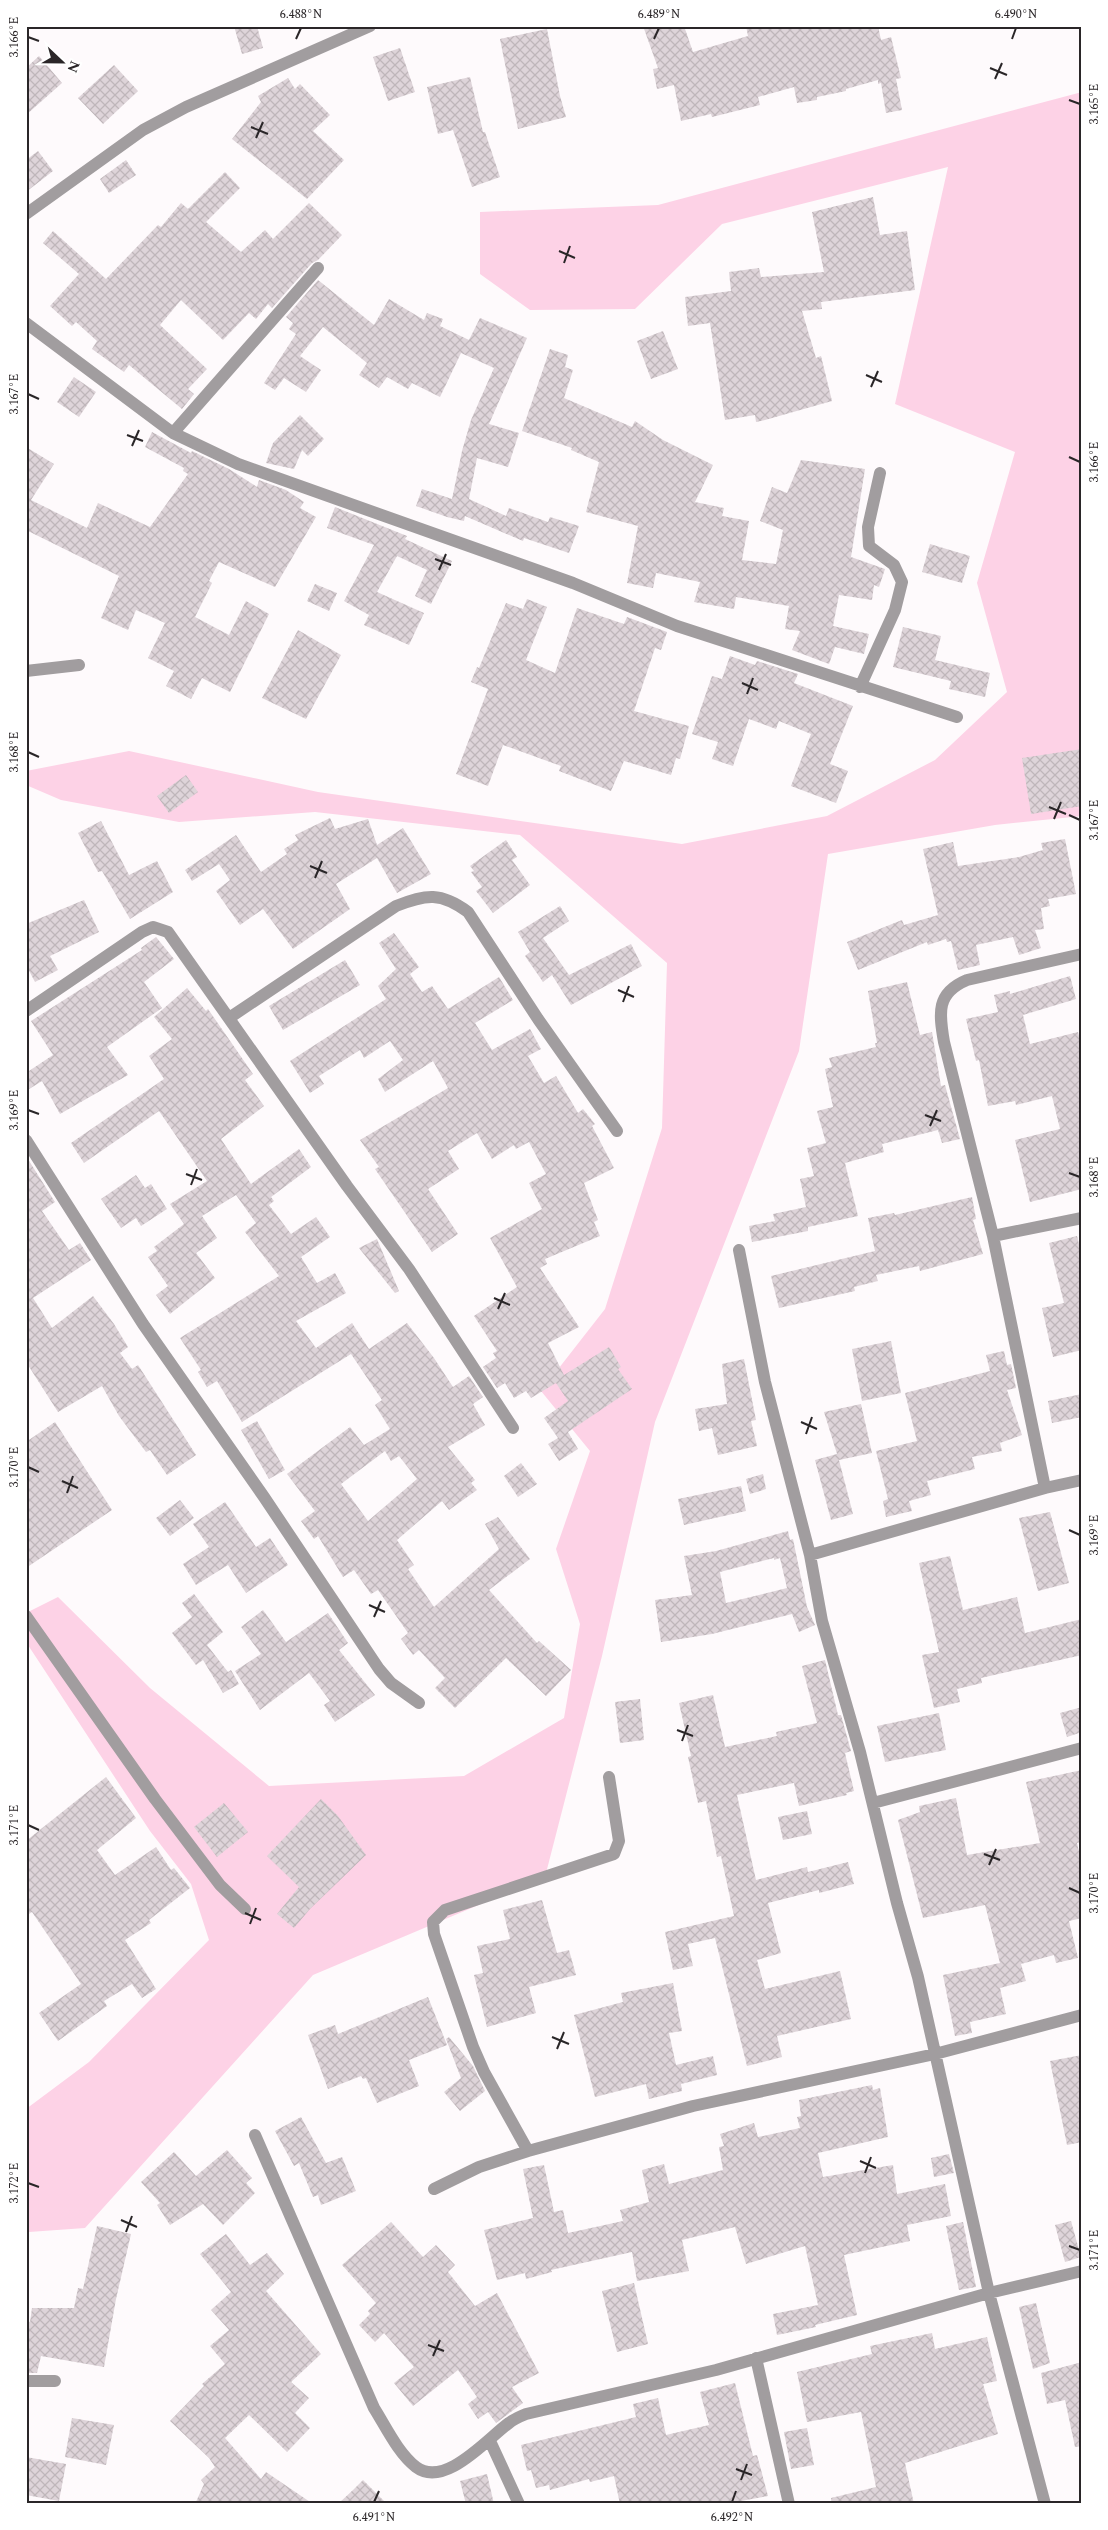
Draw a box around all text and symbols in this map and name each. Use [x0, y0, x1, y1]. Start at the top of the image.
text: 6.488°N [280, 5, 322, 24]
text: 6.489°N [638, 5, 680, 24]
text: 6.490°N [995, 5, 1037, 24]
text: 3.166°E [5, 17, 24, 57]
north arrow [38, 38, 88, 88]
text: N [62, 57, 85, 76]
text: 3.165°E [1085, 84, 1104, 124]
text: 3.167°E [5, 374, 24, 414]
text: 3.166°E [1085, 442, 1104, 482]
text: 3.168°E [5, 732, 24, 772]
text: 3.167°E [1085, 800, 1104, 840]
text: 3.169°E [5, 1090, 24, 1130]
text: 3.168°E [1085, 1157, 1104, 1197]
text: 3.170°E [5, 1447, 24, 1487]
text: 3.169°E [1085, 1515, 1104, 1555]
text: 3.171°E [5, 1805, 24, 1845]
text: 3.170°E [1085, 1873, 1104, 1913]
text: 3.172°E [5, 2163, 24, 2203]
text: 3.171°E [1085, 2230, 1104, 2270]
text: 6.491°N [353, 2508, 395, 2527]
text: 6.492°N [711, 2508, 753, 2527]

